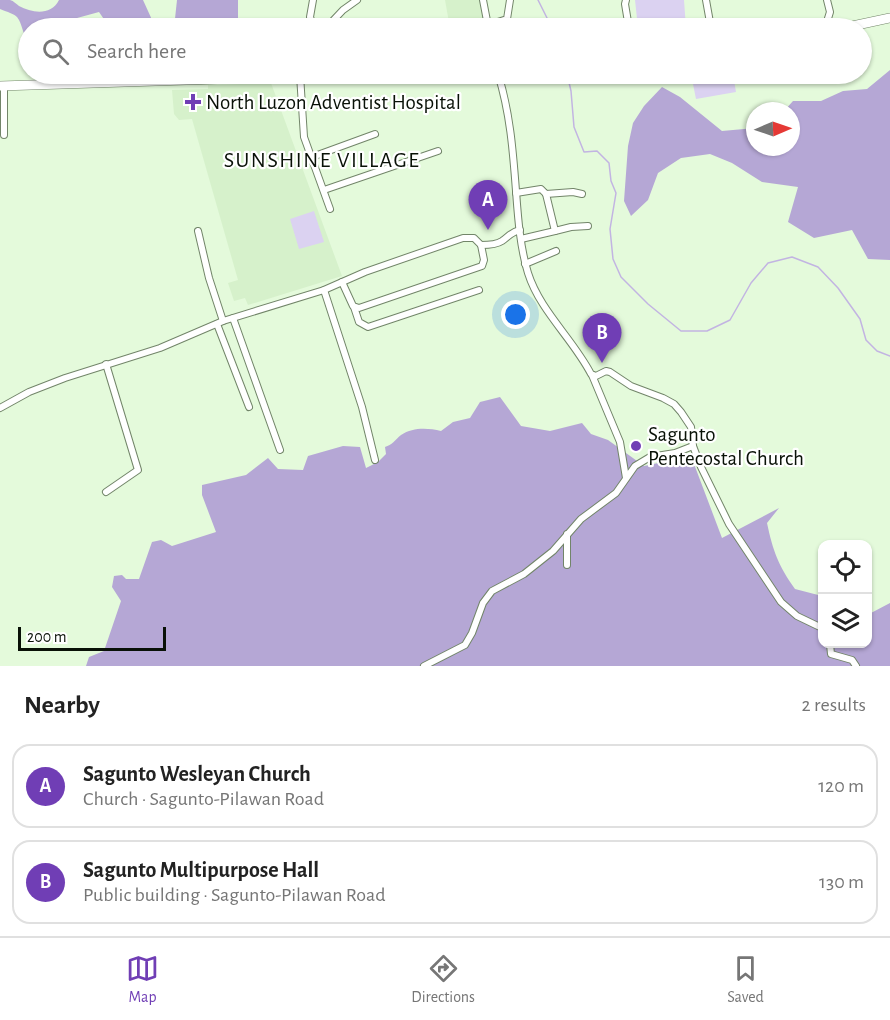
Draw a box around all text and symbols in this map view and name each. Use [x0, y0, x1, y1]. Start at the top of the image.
search box [18, 18, 872, 84]
icon: search [39, 35, 72, 68]
text: Search here [87, 40, 186, 62]
place label: North Luzon Adventist Hospital [206, 92, 461, 113]
marker: North Luzon Adventist Hospital [184, 93, 202, 111]
north arrow [746, 102, 800, 156]
district label: SUNSHINE VILLAGE [224, 149, 420, 171]
pin: A [468, 180, 508, 230]
your location [501, 300, 530, 329]
pin: B [582, 314, 622, 363]
place label: Sagunto Pentecostal Church [648, 424, 804, 469]
marker: Sagunto Pentecostal Church [629, 439, 643, 453]
map controls [818, 540, 872, 648]
button: locate [818, 540, 872, 594]
button: layers [818, 594, 872, 648]
scale bar [18, 624, 166, 652]
text: 200 m [27, 629, 67, 645]
text: Nearby [24, 692, 100, 718]
text: 2 results [802, 695, 866, 715]
text: Sagunto Wesleyan Church [83, 763, 311, 785]
text: A [40, 776, 52, 796]
text: 120 m [818, 776, 864, 796]
text: Church · Sagunto-Pilawan Road [83, 789, 324, 809]
text: Sagunto Multipurpose Hall [83, 859, 319, 881]
text: B [40, 872, 51, 892]
text: 130 m [819, 872, 864, 892]
text: Public building · Sagunto-Pilawan Road [83, 885, 386, 905]
tab: Map [126, 952, 159, 1007]
tab: Directions [411, 952, 475, 1007]
tab: Saved [727, 952, 764, 1007]

